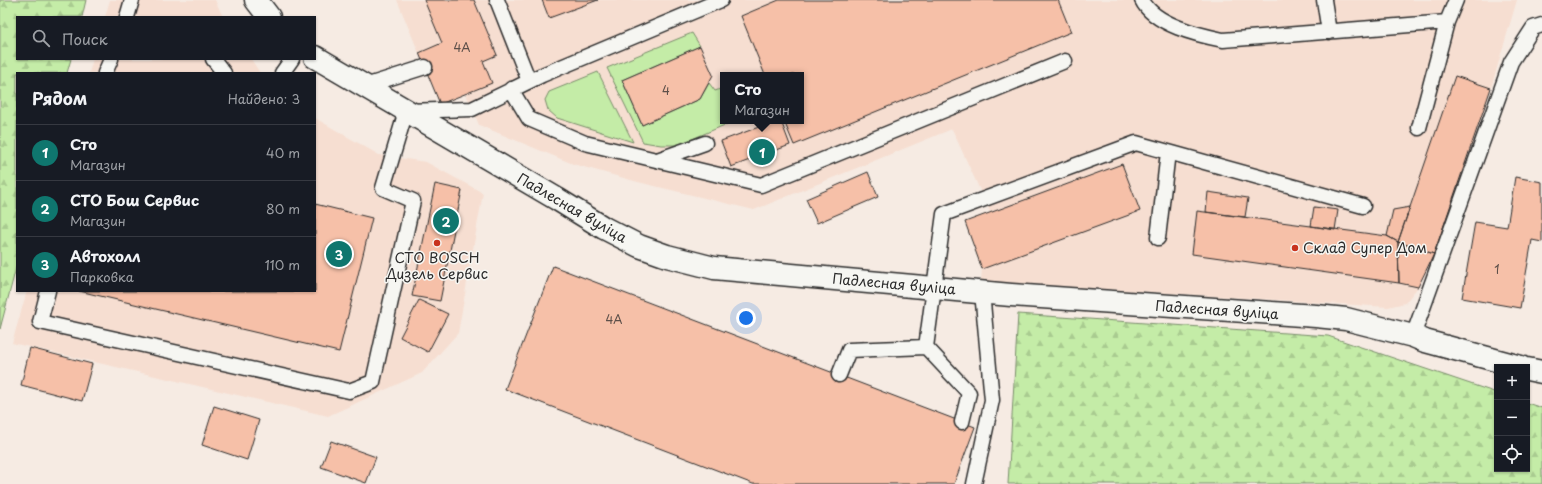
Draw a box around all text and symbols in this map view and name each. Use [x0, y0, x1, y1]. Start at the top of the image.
search box [16, 16, 316, 60]
icon: search [30, 27, 52, 49]
text: Поиск [62, 27, 108, 50]
house number: 4А [453, 38, 471, 56]
popup [720, 72, 804, 124]
text: Сто [734, 77, 761, 100]
house number: 4 [662, 81, 670, 99]
text: Рядом [32, 85, 87, 111]
text: Найдено: 3 [228, 89, 300, 108]
text: Магазин [734, 100, 790, 119]
text: Сто [70, 132, 97, 155]
pin: 1 [749, 137, 775, 167]
text: 1 [42, 143, 48, 162]
text: 40 m [266, 143, 300, 162]
text: Магазин [70, 155, 126, 174]
street label: Падлесная вуліца [513, 168, 631, 248]
text: СТО Бош Сервис [70, 188, 199, 211]
text: 2 [40, 199, 50, 218]
text: 80 m [266, 199, 300, 218]
pin: 2 [433, 206, 459, 236]
text: Магазин [70, 211, 126, 230]
place label: Склад Супер Дом [1303, 237, 1427, 258]
marker: СТО BOSCH Дизель Сервис [432, 238, 442, 248]
pin: 3 [326, 239, 352, 269]
marker: Склад Супер Дом [1290, 243, 1300, 253]
text: Автохолл [70, 244, 141, 267]
place label: СТО BOSCH Дизель Сервис [385, 247, 488, 284]
text: 3 [41, 255, 49, 274]
text: 110 m [265, 255, 300, 274]
house number: 1 [1494, 260, 1500, 278]
text: Парковка [70, 267, 134, 286]
street label: Падлесная вуліца [831, 268, 957, 299]
street label: Падлесная вуліца [1155, 295, 1280, 324]
your location [736, 308, 756, 328]
house number: 4А [605, 310, 623, 328]
map controls [1494, 364, 1530, 472]
button: + [1494, 364, 1530, 400]
button: − [1494, 400, 1530, 436]
button: locate [1494, 436, 1530, 472]

